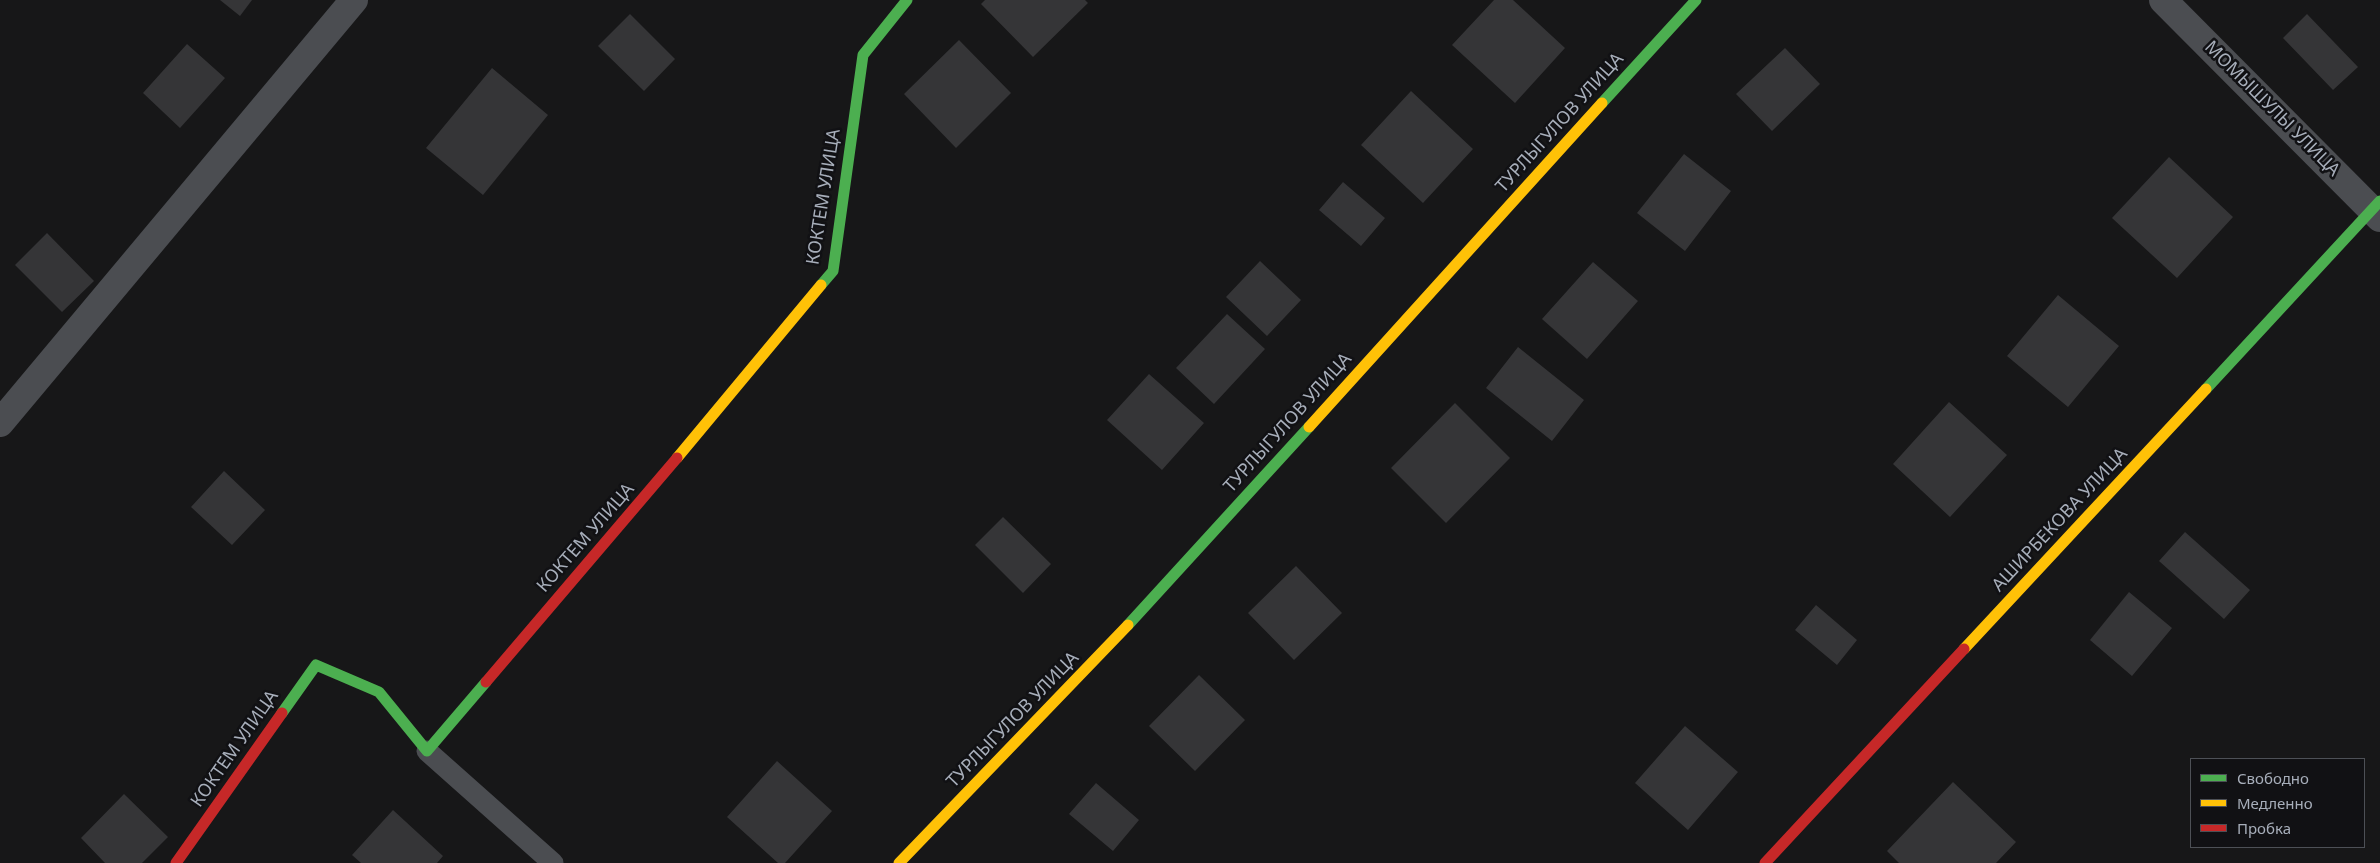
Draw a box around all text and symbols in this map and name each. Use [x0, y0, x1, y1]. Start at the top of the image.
street label: МОМЫШУЛЫ УЛИЦА [2200, 37, 2344, 181]
street label: ТУРЛЫГУЛОВ УЛИЦА [1492, 49, 1628, 197]
street label: КОКТЕМ УЛИЦА [803, 128, 845, 266]
street label: ТУРЛЫГУЛОВ УЛИЦА [1220, 349, 1356, 497]
street label: АШИРБЕКОВА УЛИЦА [1988, 444, 2132, 596]
street label: КОКТЕМ УЛИЦА [533, 479, 639, 597]
street label: ТУРЛЫГУЛОВ УЛИЦА [943, 648, 1083, 792]
street label: КОКТЕМ УЛИЦА [187, 687, 283, 811]
legend [2190, 758, 2365, 848]
text: Свободно [2237, 768, 2309, 788]
text: Медленно [2237, 793, 2313, 813]
text: Пробка [2237, 818, 2291, 838]

